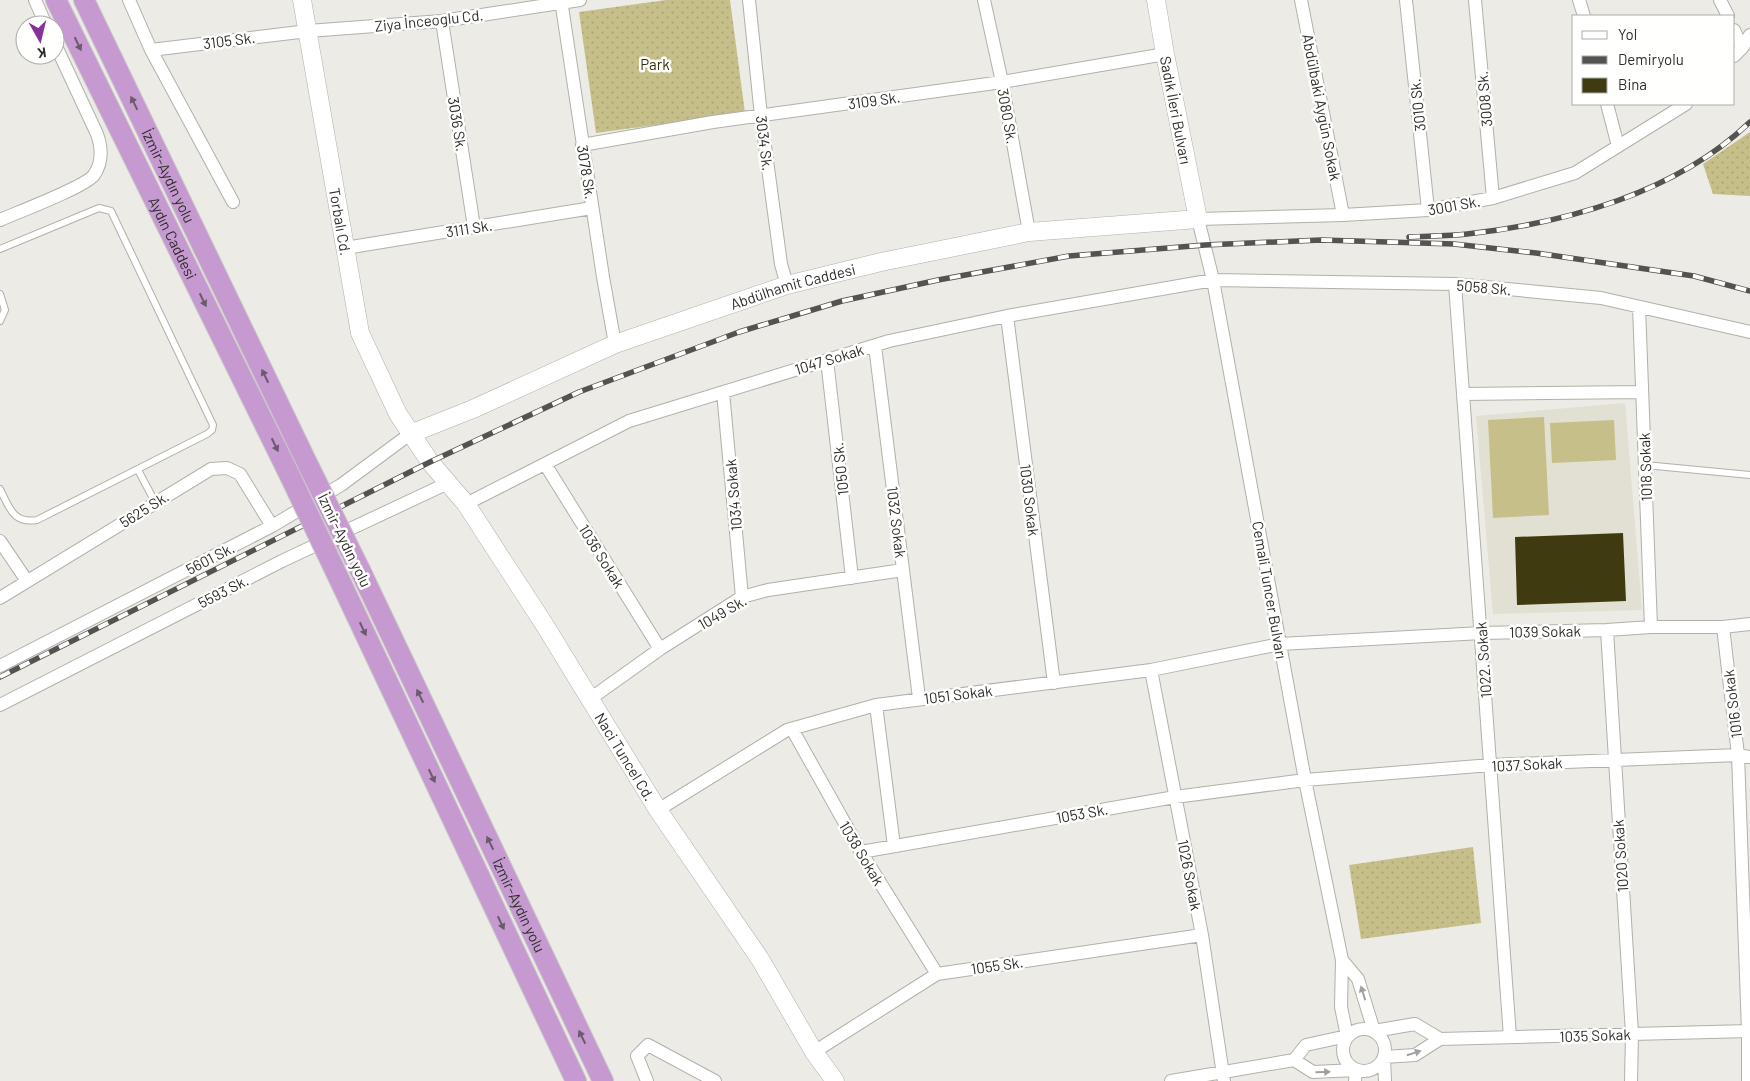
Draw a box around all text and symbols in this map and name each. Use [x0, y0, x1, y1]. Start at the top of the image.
street label: Ziya İnceoglu Cd. [374, 5, 484, 35]
north arrow [15, 15, 65, 65]
legend [1572, 15, 1735, 105]
text: Yol [1618, 25, 1637, 43]
street label: 3105 Sk. [202, 28, 256, 52]
street label: Abdülbaki Aygün Sokak [1299, 32, 1345, 182]
one-way arrow [74, 37, 82, 51]
text: K [36, 44, 47, 62]
text: Demiryolu [1618, 50, 1684, 68]
street label: Sadık İleri Bulvarı [1157, 54, 1195, 166]
park label: Park [640, 55, 670, 73]
street label: 3008 Sk. [1473, 70, 1495, 128]
text: Bina [1618, 75, 1647, 93]
street label: 3010 Sk. [1405, 78, 1429, 132]
street label: 3109 Sk. [847, 87, 901, 113]
street label: 3080 Sk. [994, 87, 1022, 145]
street label: 3036 Sk. [445, 95, 471, 153]
one-way arrow [129, 96, 137, 110]
street label: 3034 Sk. [753, 114, 777, 172]
street label: İzmir-Aydın yolu [138, 126, 199, 226]
street label: 3078 Sk. [574, 144, 600, 200]
street label: Torbalı Cd. [326, 187, 355, 257]
street label: 3001 Sk. [1426, 192, 1482, 218]
street label: Aydın Caddesi [145, 194, 201, 282]
street label: 3111 Sk. [444, 215, 494, 241]
street label: Abdülhamit Caddesi [728, 260, 857, 313]
street label: 5058 Sk. [1456, 276, 1512, 298]
one-way arrow [199, 293, 207, 307]
street label: 1047 Sokak [792, 340, 866, 378]
one-way arrow [260, 369, 268, 383]
street label: 1018 Sokak [1635, 432, 1655, 502]
one-way arrow [271, 438, 279, 453]
street label: 1050 Sk. [828, 442, 852, 496]
street label: 1034 Sokak [721, 458, 745, 532]
street label: 1030 Sokak [1017, 463, 1043, 538]
street label: 1032 Sokak [884, 485, 910, 559]
street label: 5625 Sk. [116, 487, 172, 531]
street label: İzmir-Aydın yolu [315, 490, 375, 590]
street label: Cemali Tuncer Bulvarı [1249, 520, 1291, 660]
street label: 1036 Sokak [575, 521, 629, 592]
street label: 5601 Sk. [183, 538, 237, 578]
street label: 5593 Sk. [195, 571, 251, 611]
street label: 1049 Sk. [694, 591, 750, 633]
street label: 1022. Sokak [1471, 621, 1495, 699]
street label: 1039 Sokak [1509, 621, 1582, 641]
one-way arrow [359, 622, 367, 636]
street label: 1016 Sokak [1719, 668, 1745, 739]
street label: 1051 Sokak [923, 681, 994, 707]
one-way arrow [416, 689, 424, 703]
street label: Naci Tuncel Cd. [591, 709, 659, 804]
street label: 1037 Sokak [1491, 753, 1563, 775]
one-way arrow [428, 769, 436, 783]
street label: 1053 Sk. [1055, 800, 1109, 826]
street label: 1038 Sokak [836, 818, 888, 889]
street label: 1020 Sokak [1608, 819, 1632, 893]
one-way arrow [486, 836, 494, 850]
street label: 1026 Sokak [1174, 838, 1206, 913]
street label: İzmir-Aydın yolu [489, 855, 549, 955]
one-way arrow [497, 916, 505, 930]
street label: 1055 Sk. [970, 952, 1024, 978]
one-way arrow [1358, 986, 1366, 1001]
street label: 1035 Sokak [1559, 1025, 1632, 1045]
one-way arrow [578, 1030, 586, 1044]
one-way arrow [1407, 1049, 1422, 1057]
one-way arrow [1315, 1067, 1331, 1075]

